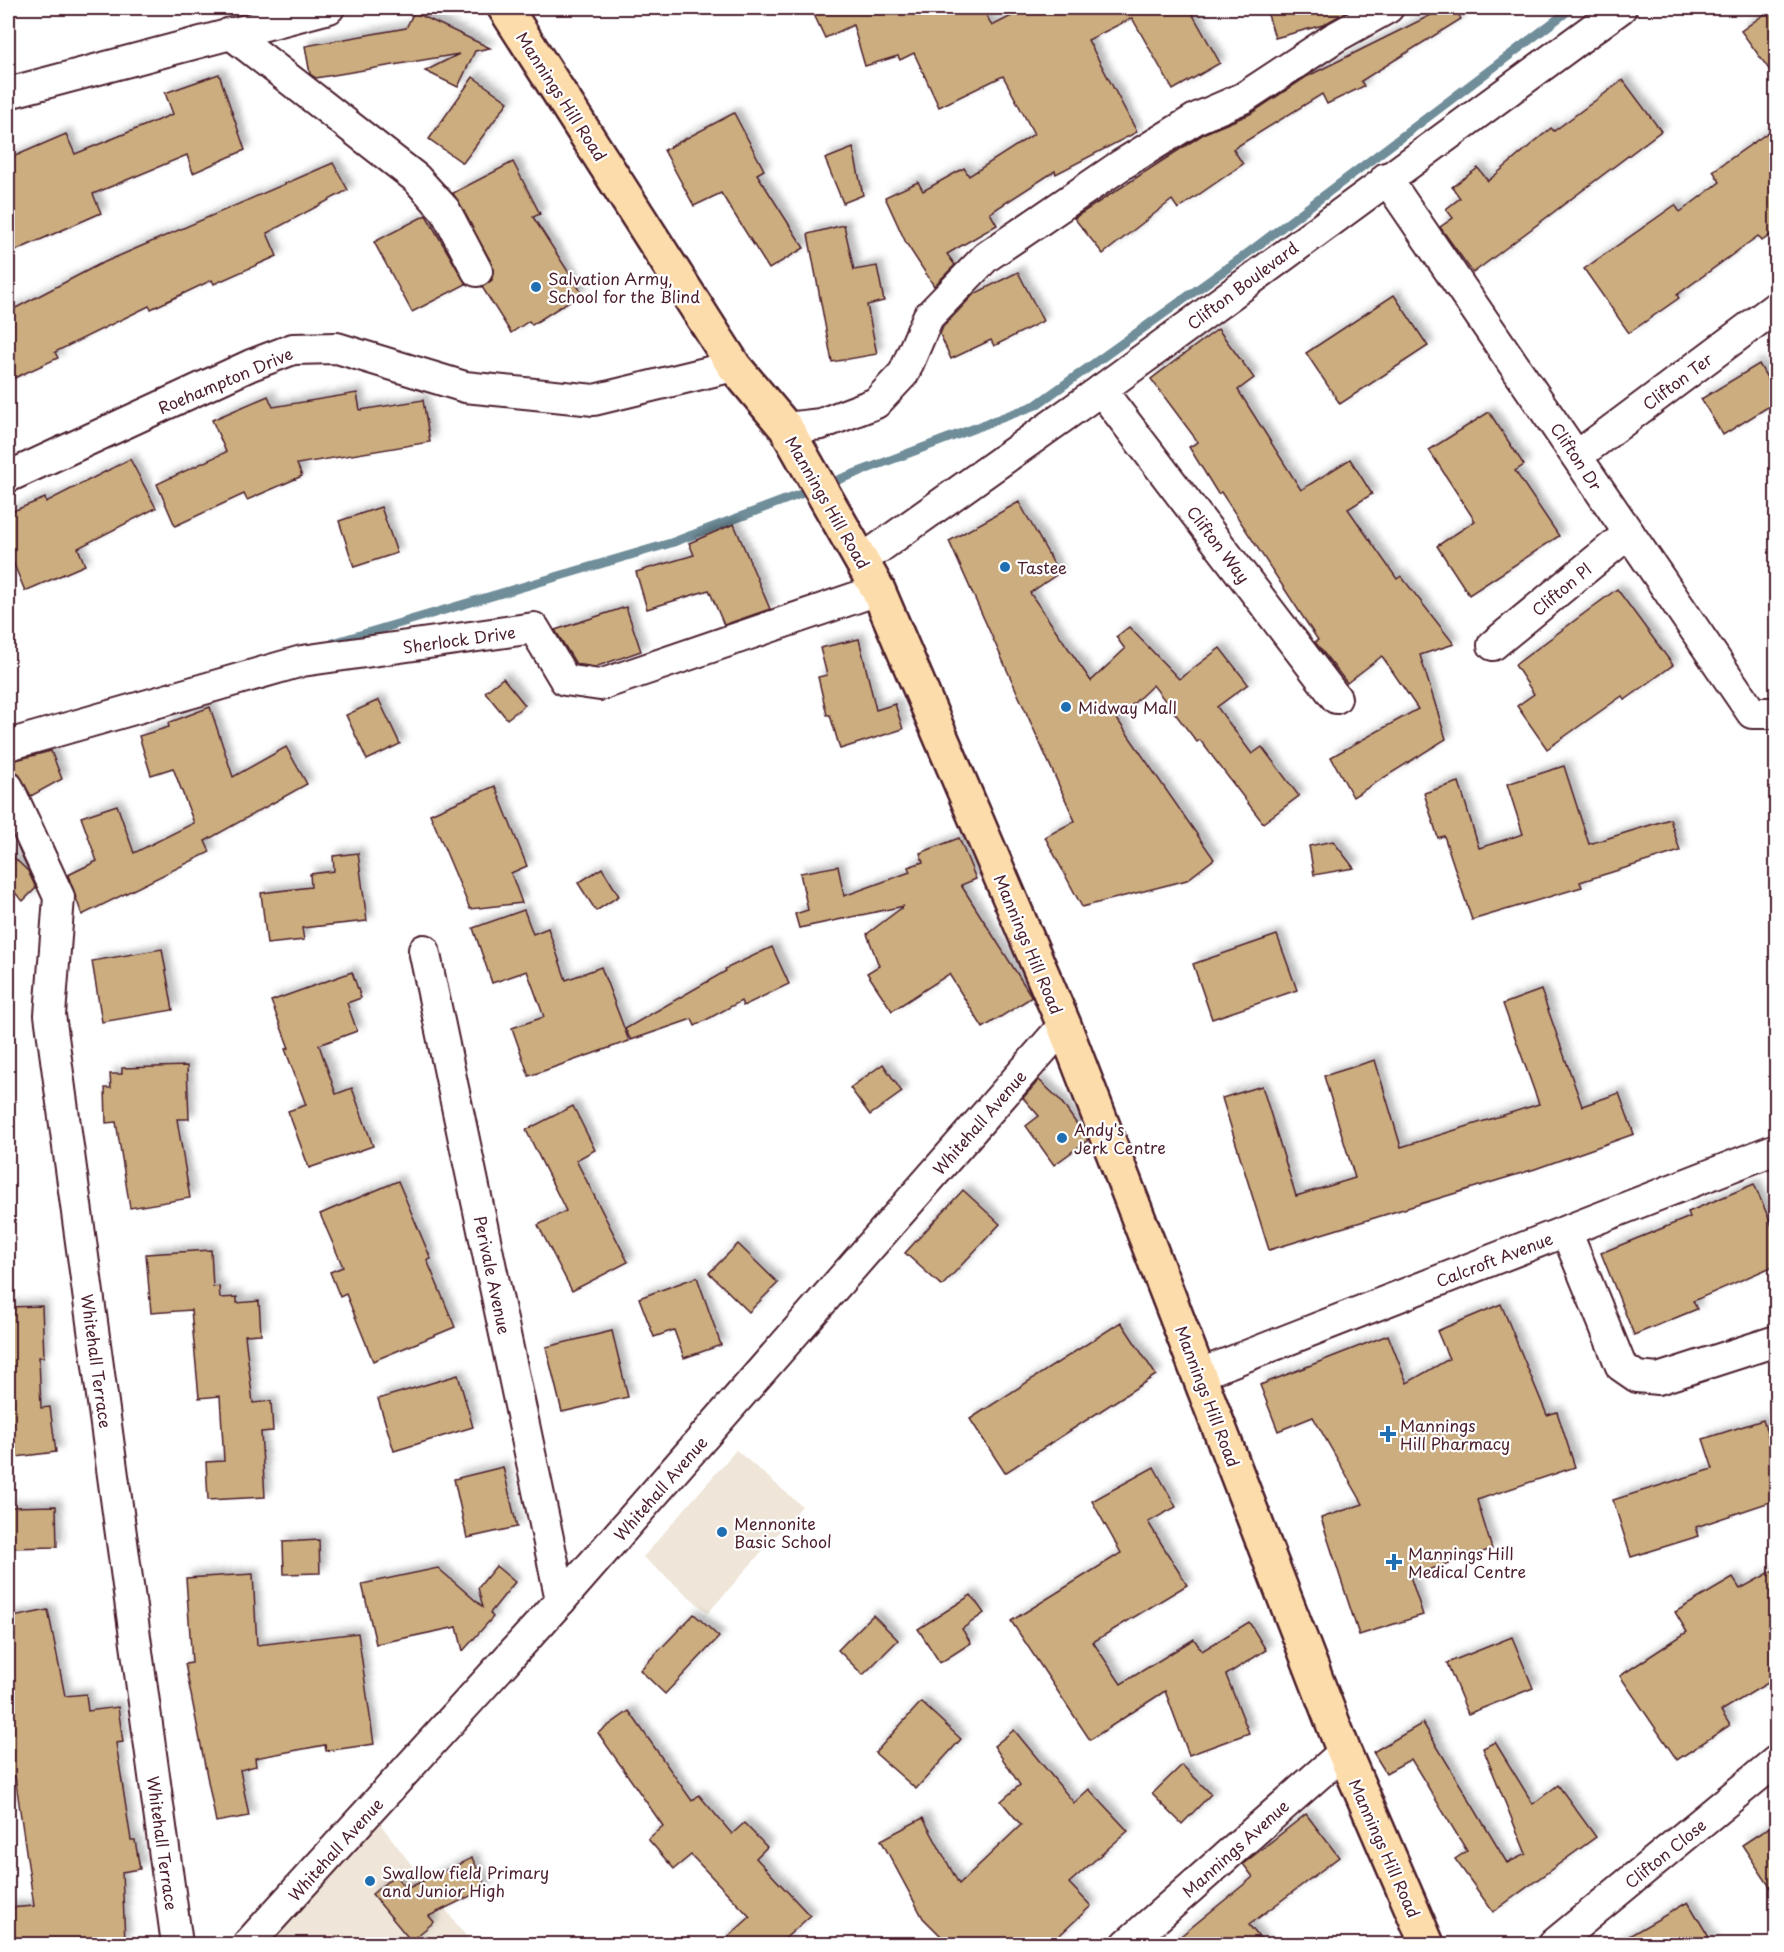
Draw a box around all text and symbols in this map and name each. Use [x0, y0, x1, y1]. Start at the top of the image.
street label: Mannings Hill Road [511, 27, 613, 165]
street label: Clifton Boulevard [1181, 235, 1303, 335]
place label: Salvation Army, School for the Blind [548, 266, 700, 308]
marker: Salvation Army, School for the Blind [529, 280, 543, 294]
street label: Roehampton Drive [154, 341, 296, 419]
street label: Clifton Ter [1637, 346, 1717, 415]
street label: Clifton Dr [1545, 417, 1609, 495]
street label: Mannings Hill Road [780, 431, 876, 573]
street label: Clifton Way [1182, 500, 1256, 588]
place label: Tastee [1017, 555, 1067, 579]
street label: Clifton Pl [1526, 557, 1596, 621]
marker: Tastee [998, 560, 1012, 574]
street label: Sherlock Drive [401, 619, 517, 659]
place label: Midway Mall [1078, 695, 1177, 719]
marker: Midway Mall [1059, 700, 1073, 714]
street label: Mannings Hill Road [989, 870, 1069, 1018]
street label: Whitehall Avenue [927, 1064, 1031, 1180]
place label: Andy's Jerk Centre [1074, 1117, 1166, 1159]
marker: Andy's Jerk Centre [1055, 1131, 1069, 1145]
street label: Perivale Avenue [469, 1214, 517, 1337]
street label: Calcroft Avenue [1432, 1226, 1556, 1292]
street label: Whitehall Terrace [76, 1292, 118, 1430]
street label: Mannings Hill Road [1170, 1322, 1246, 1470]
place label: Mannings Hill Pharmacy [1400, 1413, 1510, 1455]
marker: Mannings Hill Pharmacy [1381, 1427, 1395, 1441]
street label: Whitehall Avenue [608, 1430, 712, 1546]
place label: Mennonite Basic School [734, 1511, 832, 1553]
marker: Mennonite Basic School [715, 1525, 729, 1539]
place label: Mannings Hill Medical Centre [1408, 1541, 1526, 1583]
marker: Mannings Hill Medical Centre [1385, 1553, 1403, 1571]
street label: Whitehall Terrace [142, 1774, 184, 1912]
street label: Mannings Hill Road [1344, 1775, 1426, 1921]
street label: Whitehall Avenue [282, 1792, 388, 1906]
street label: Mannings Avenue [1176, 1793, 1294, 1903]
street label: Clifton Close [1619, 1813, 1711, 1893]
place label: Swallow field Primary and Junior High [382, 1860, 549, 1902]
marker: Swallow field Primary and Junior High [363, 1874, 377, 1888]

